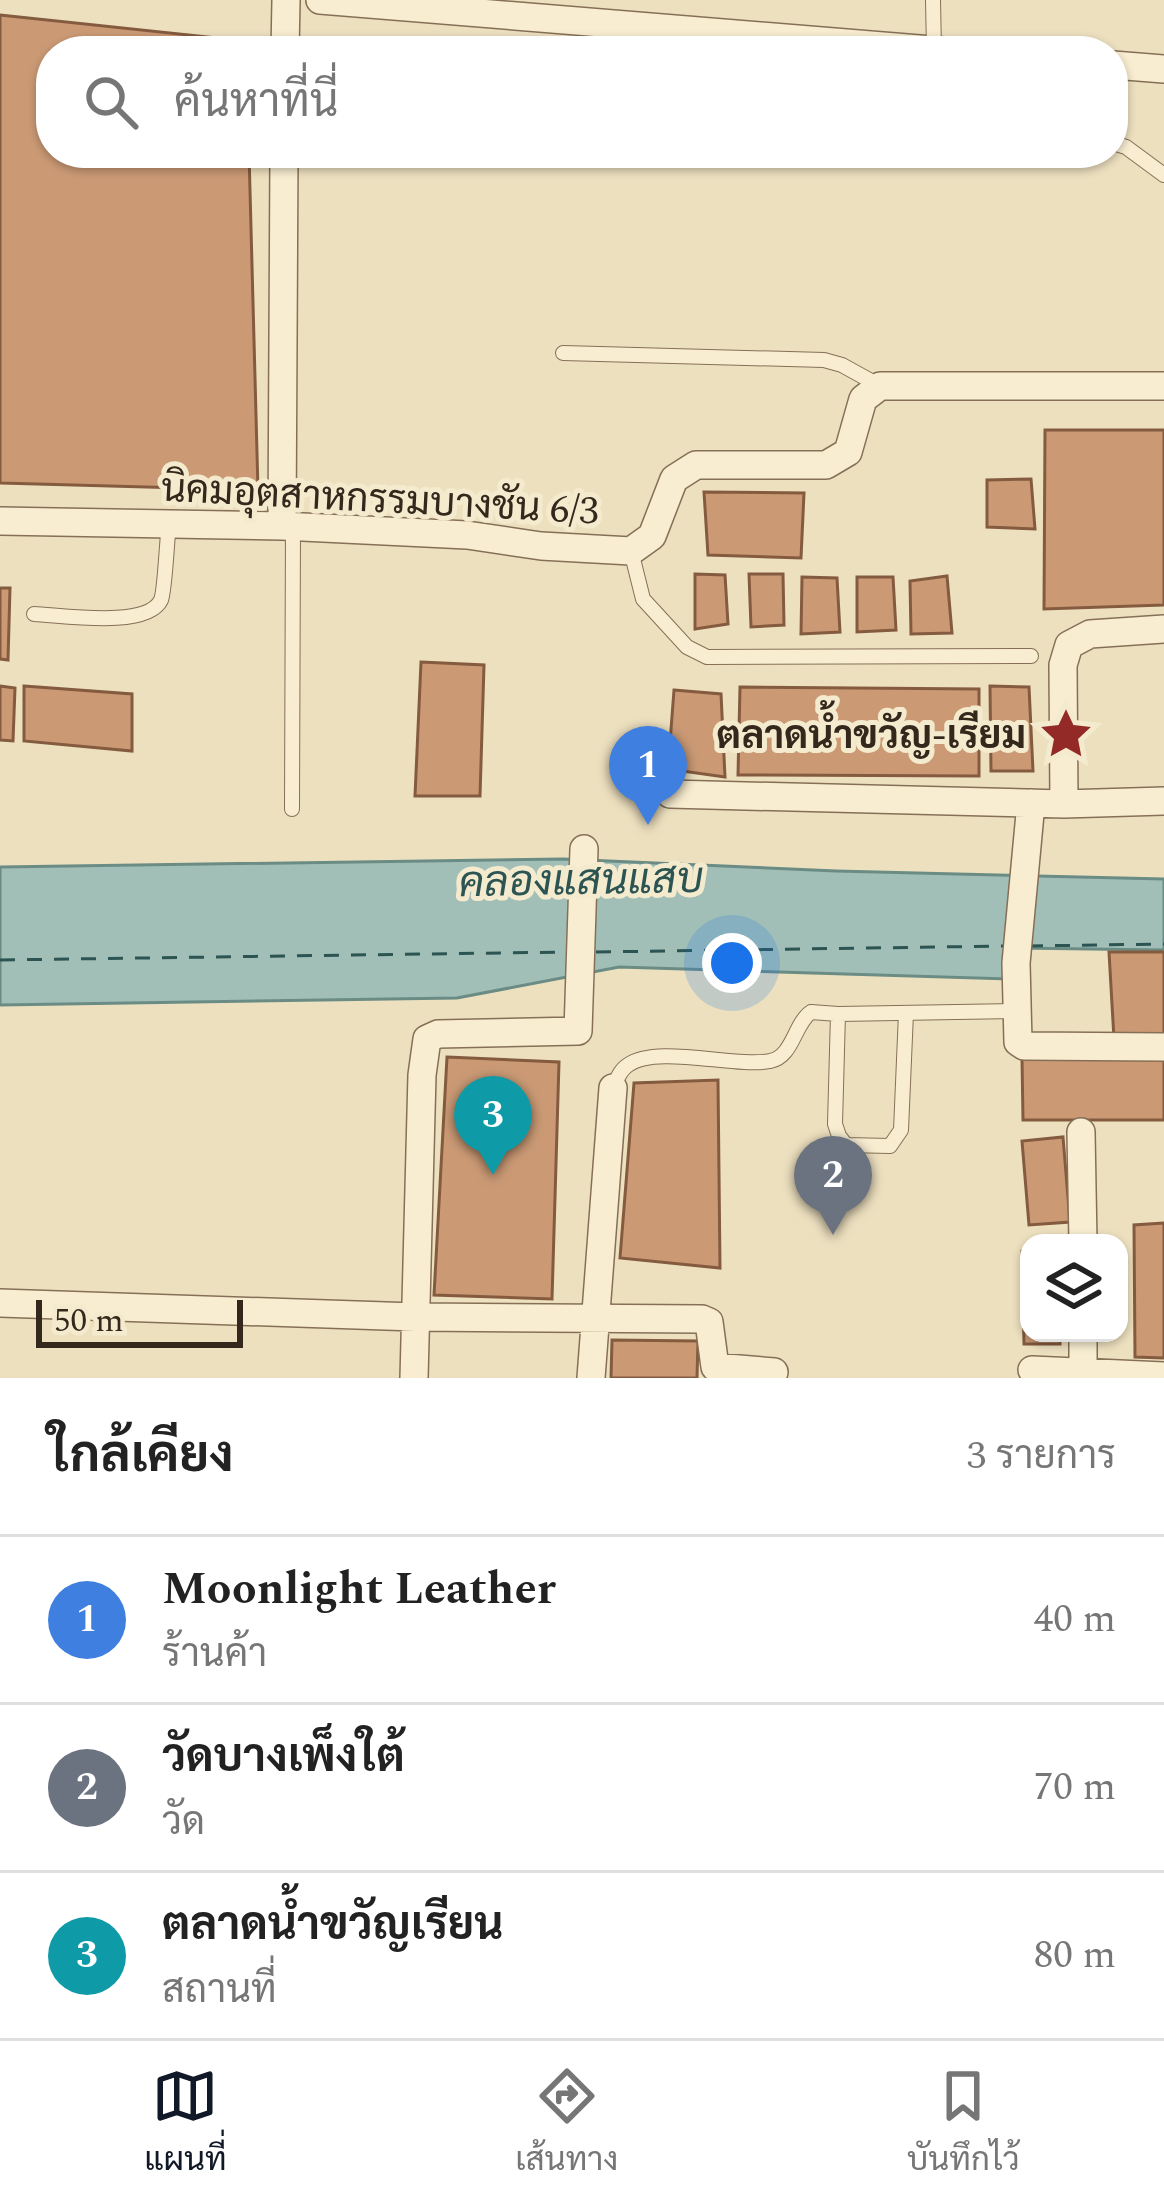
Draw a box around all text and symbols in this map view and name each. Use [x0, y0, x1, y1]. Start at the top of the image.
search box [36, 36, 1128, 168]
text: ค้นหาที่นี่ [174, 68, 338, 137]
icon: search [78, 69, 144, 135]
street label: นิคมอุตสาหกรรมบางชัน 6/3 [160, 460, 600, 541]
place label: ตลาดน้ำขวัญ-เรียม [716, 700, 1026, 766]
place icon: ตลาดน้ำขวัญ-เรียม [1037, 705, 1095, 763]
pin: 1 [609, 726, 687, 825]
water label: คลองแสนแสบ [458, 848, 704, 915]
your location [702, 933, 762, 993]
pin: 3 [454, 1076, 532, 1175]
pin: 2 [794, 1136, 872, 1235]
map controls [1020, 1234, 1128, 1342]
button: layers [1020, 1234, 1128, 1342]
scale bar [36, 1294, 243, 1347]
text: 50 m [54, 1296, 124, 1346]
text: ใกล้เคียง [48, 1417, 234, 1495]
text: 3 รายการ [966, 1427, 1116, 1486]
text: Moonlight Leather [162, 1555, 556, 1624]
text: 1 [76, 1590, 98, 1649]
text: 40 m [1034, 1590, 1116, 1649]
text: ร้านค้า [162, 1625, 267, 1684]
text: วัดบางเพ็งใต้ [162, 1723, 405, 1792]
text: 2 [76, 1758, 98, 1817]
text: 70 m [1034, 1758, 1116, 1817]
text: วัด [162, 1793, 205, 1852]
text: ตลาดน้ำขวัญเรียน [162, 1891, 504, 1960]
text: 3 [76, 1926, 98, 1985]
text: 80 m [1034, 1926, 1116, 1985]
text: สถานที่ [162, 1961, 277, 2020]
tab: แผนที่ [144, 2063, 227, 2185]
tab: เส้นทาง [515, 2063, 618, 2185]
tab: บันทึกไว้ [907, 2063, 1020, 2185]

